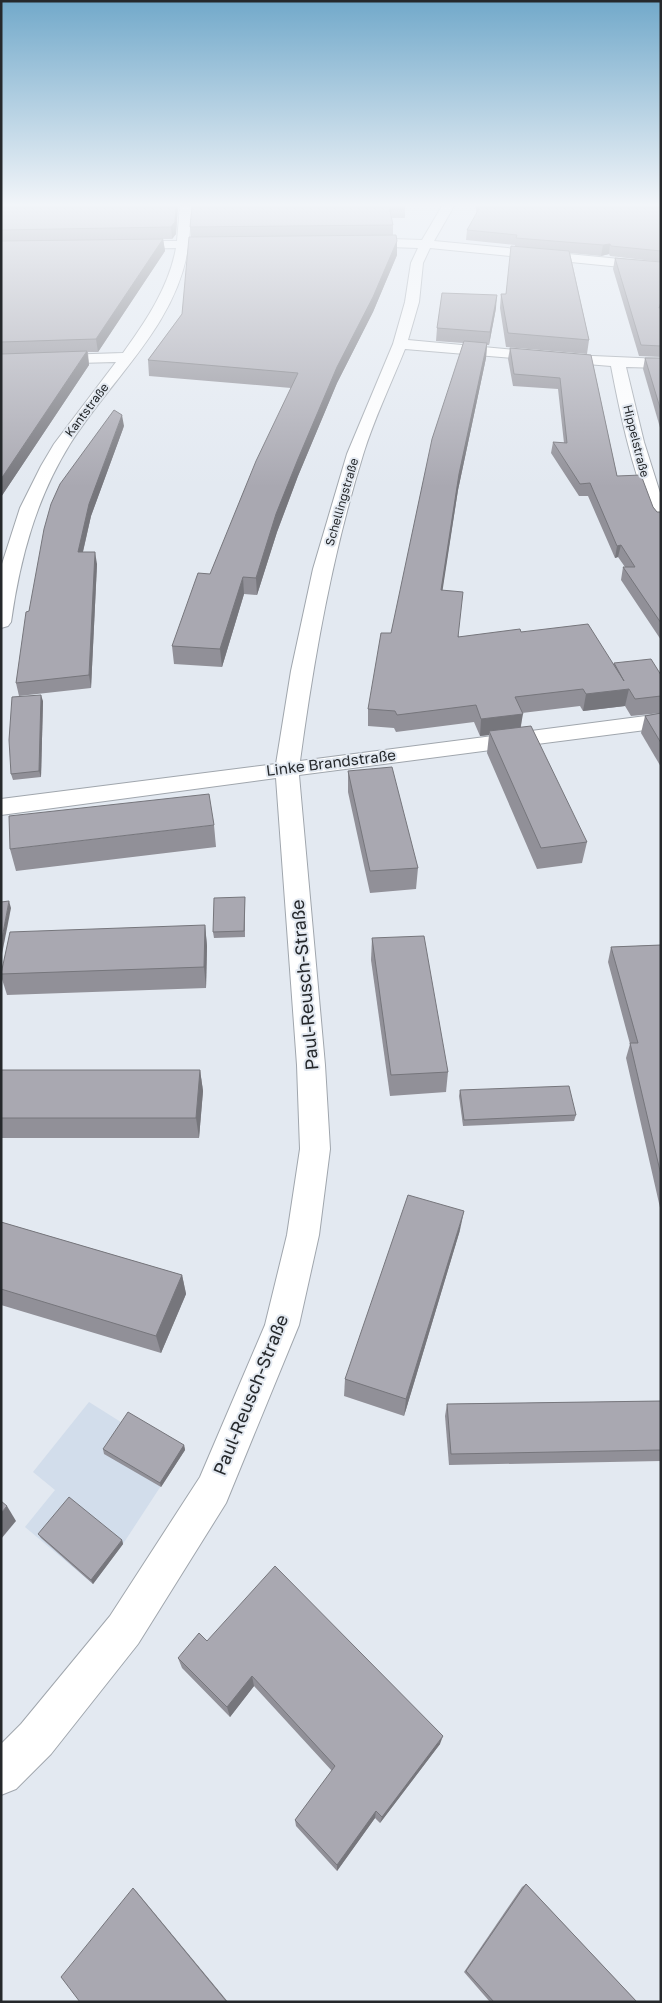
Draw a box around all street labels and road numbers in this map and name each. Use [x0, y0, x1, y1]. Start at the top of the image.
street label: Kantstraße [62, 380, 112, 440]
street label: Hippelstraße [620, 403, 653, 479]
street label: Schellingstraße [322, 456, 361, 547]
street label: Linke Brandstraße [265, 745, 397, 779]
street label: Paul-Reusch-Straße [286, 899, 322, 1071]
street label: Paul-Reusch-Straße [208, 1311, 292, 1478]

